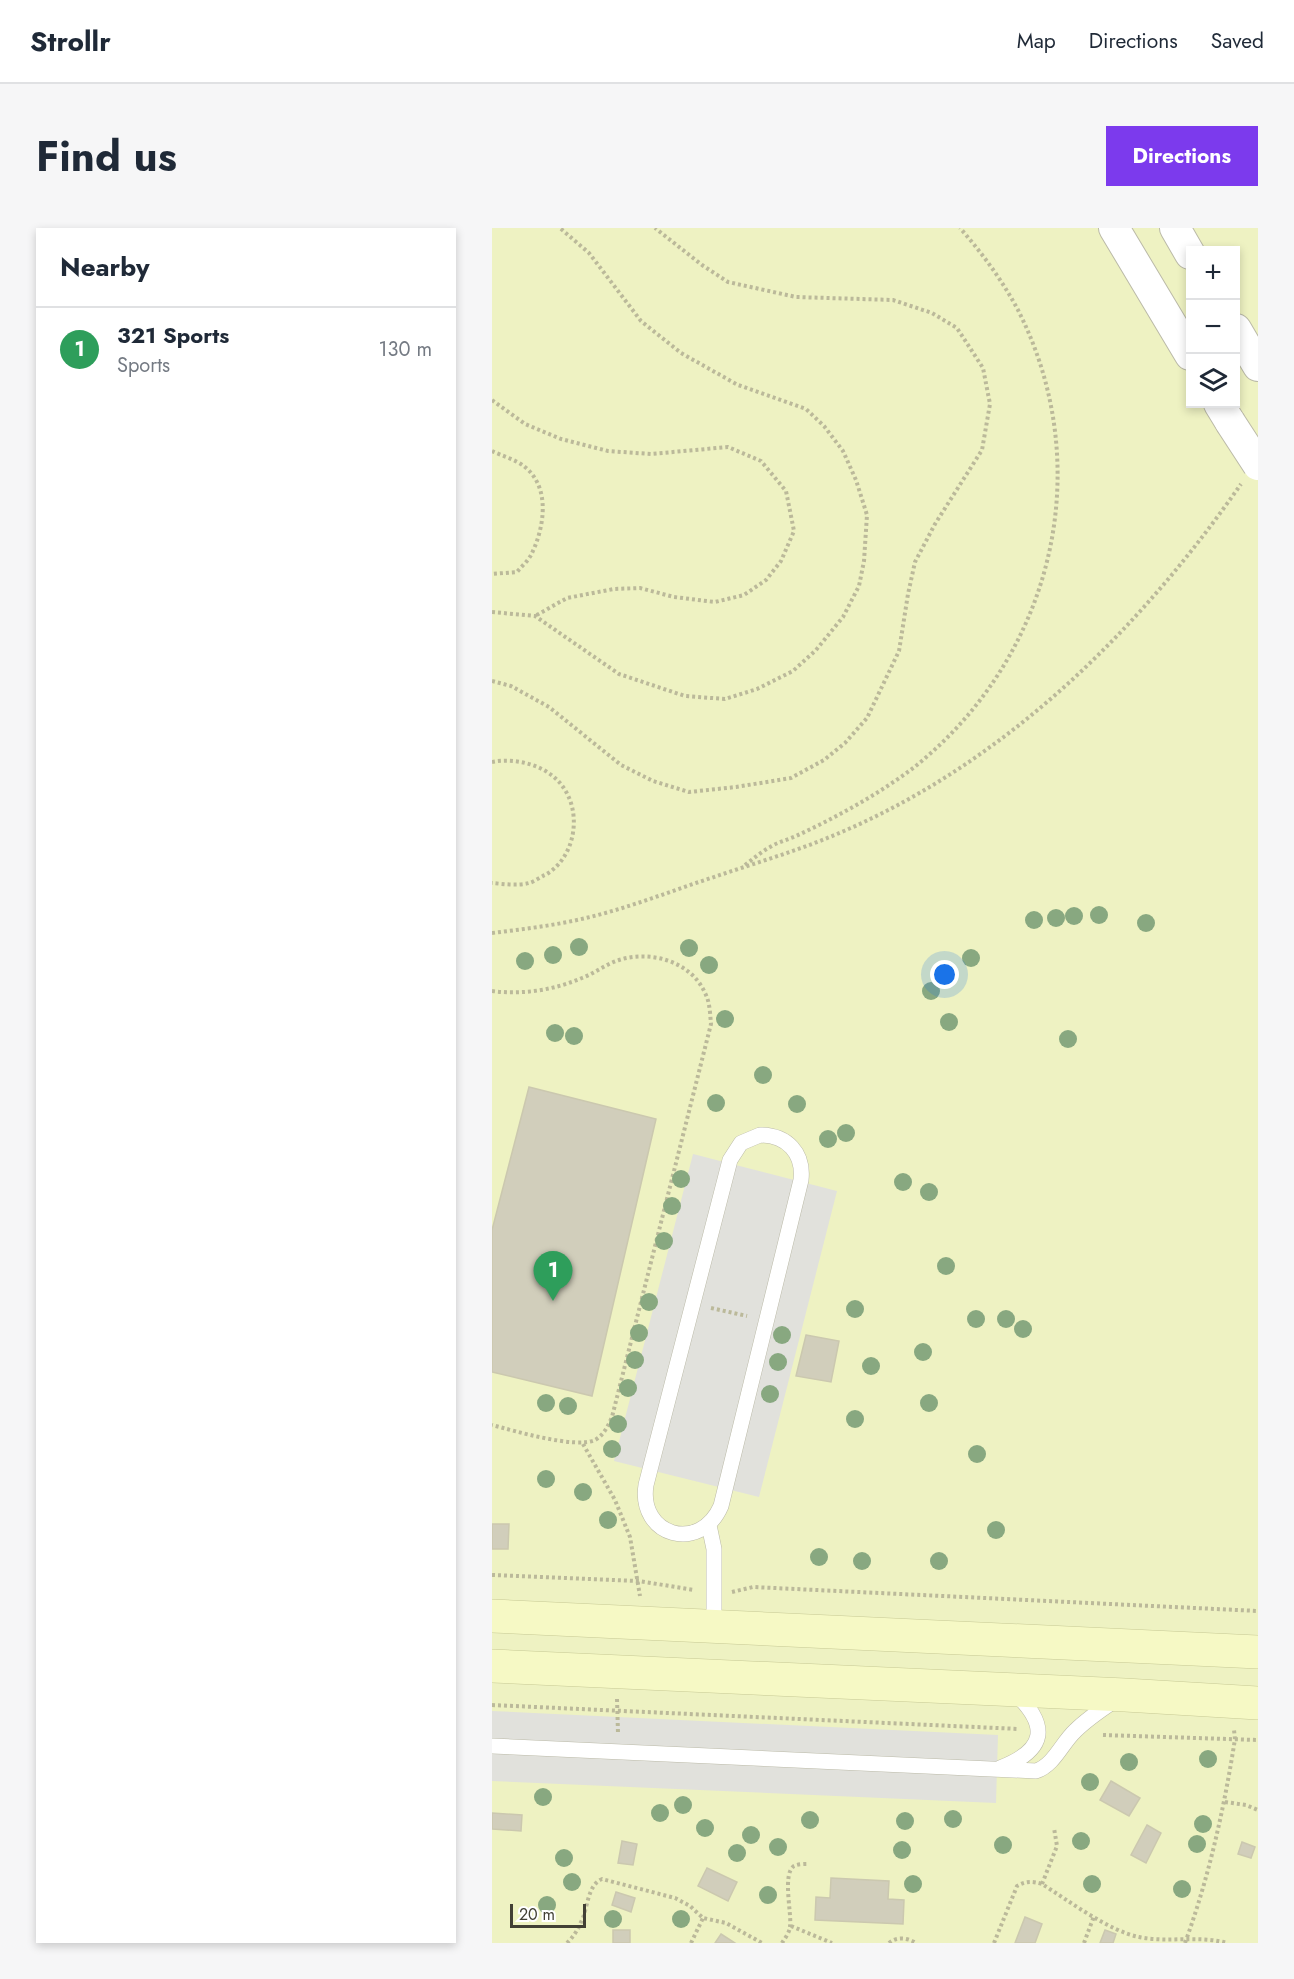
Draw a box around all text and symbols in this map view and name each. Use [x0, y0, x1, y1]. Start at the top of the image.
text: Strollr [30, 21, 111, 62]
text: Map [1017, 26, 1056, 56]
text: Directions [1089, 26, 1178, 56]
text: Saved [1211, 26, 1264, 56]
text: Find us [36, 126, 177, 187]
button: Directions [1106, 126, 1258, 186]
map controls [1186, 246, 1240, 408]
button: + [1186, 246, 1240, 300]
text: Nearby [60, 248, 149, 286]
button: − [1186, 300, 1240, 354]
text: 321 Sports [117, 319, 229, 351]
text: 1 [74, 335, 85, 364]
text: 130 m [378, 335, 432, 364]
text: Sports [117, 351, 170, 380]
button: layers [1186, 354, 1240, 408]
your location [930, 960, 959, 989]
pin: 1 [534, 1252, 572, 1301]
scale bar [510, 1901, 586, 1928]
text: 20 m [519, 1903, 555, 1926]

